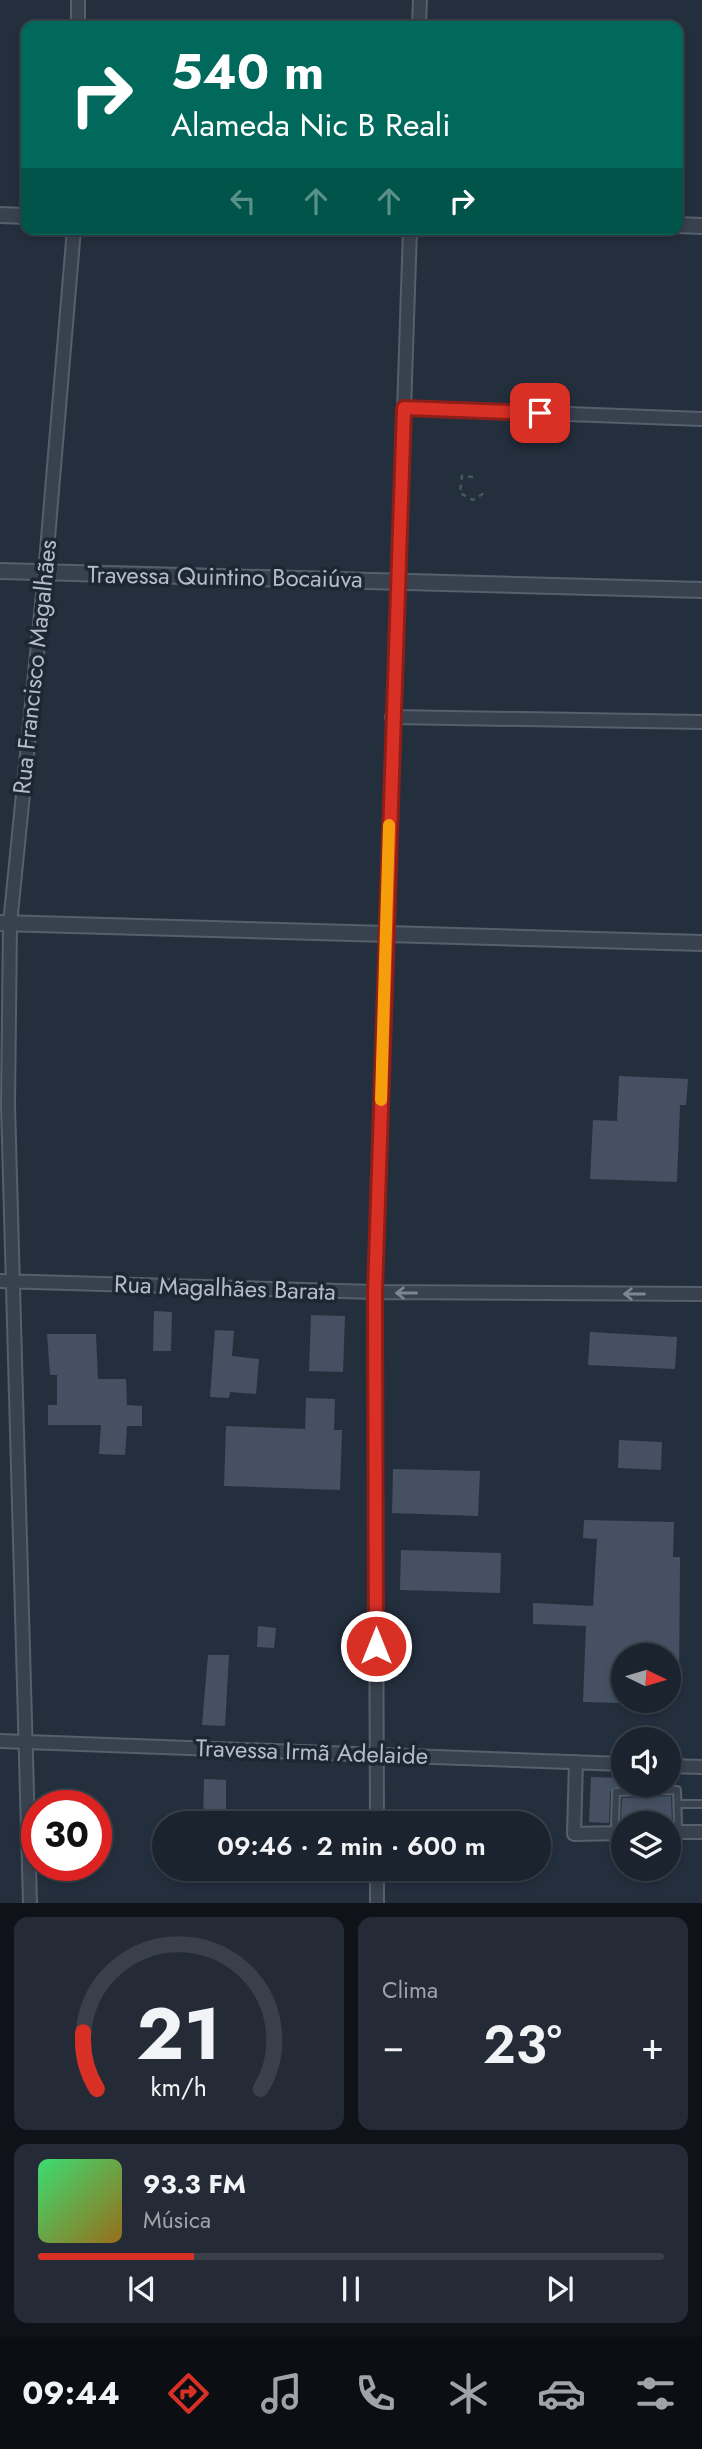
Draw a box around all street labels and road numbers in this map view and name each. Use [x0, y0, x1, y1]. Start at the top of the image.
street label: Rua Francisco Magalhães [4, 538, 65, 796]
street label: Travessa Quintino Bocaiúva [87, 557, 363, 596]
street label: Rua Magalhães Barata [113, 1266, 337, 1309]
street label: Travessa Irmã Adelaide [195, 1730, 429, 1773]

